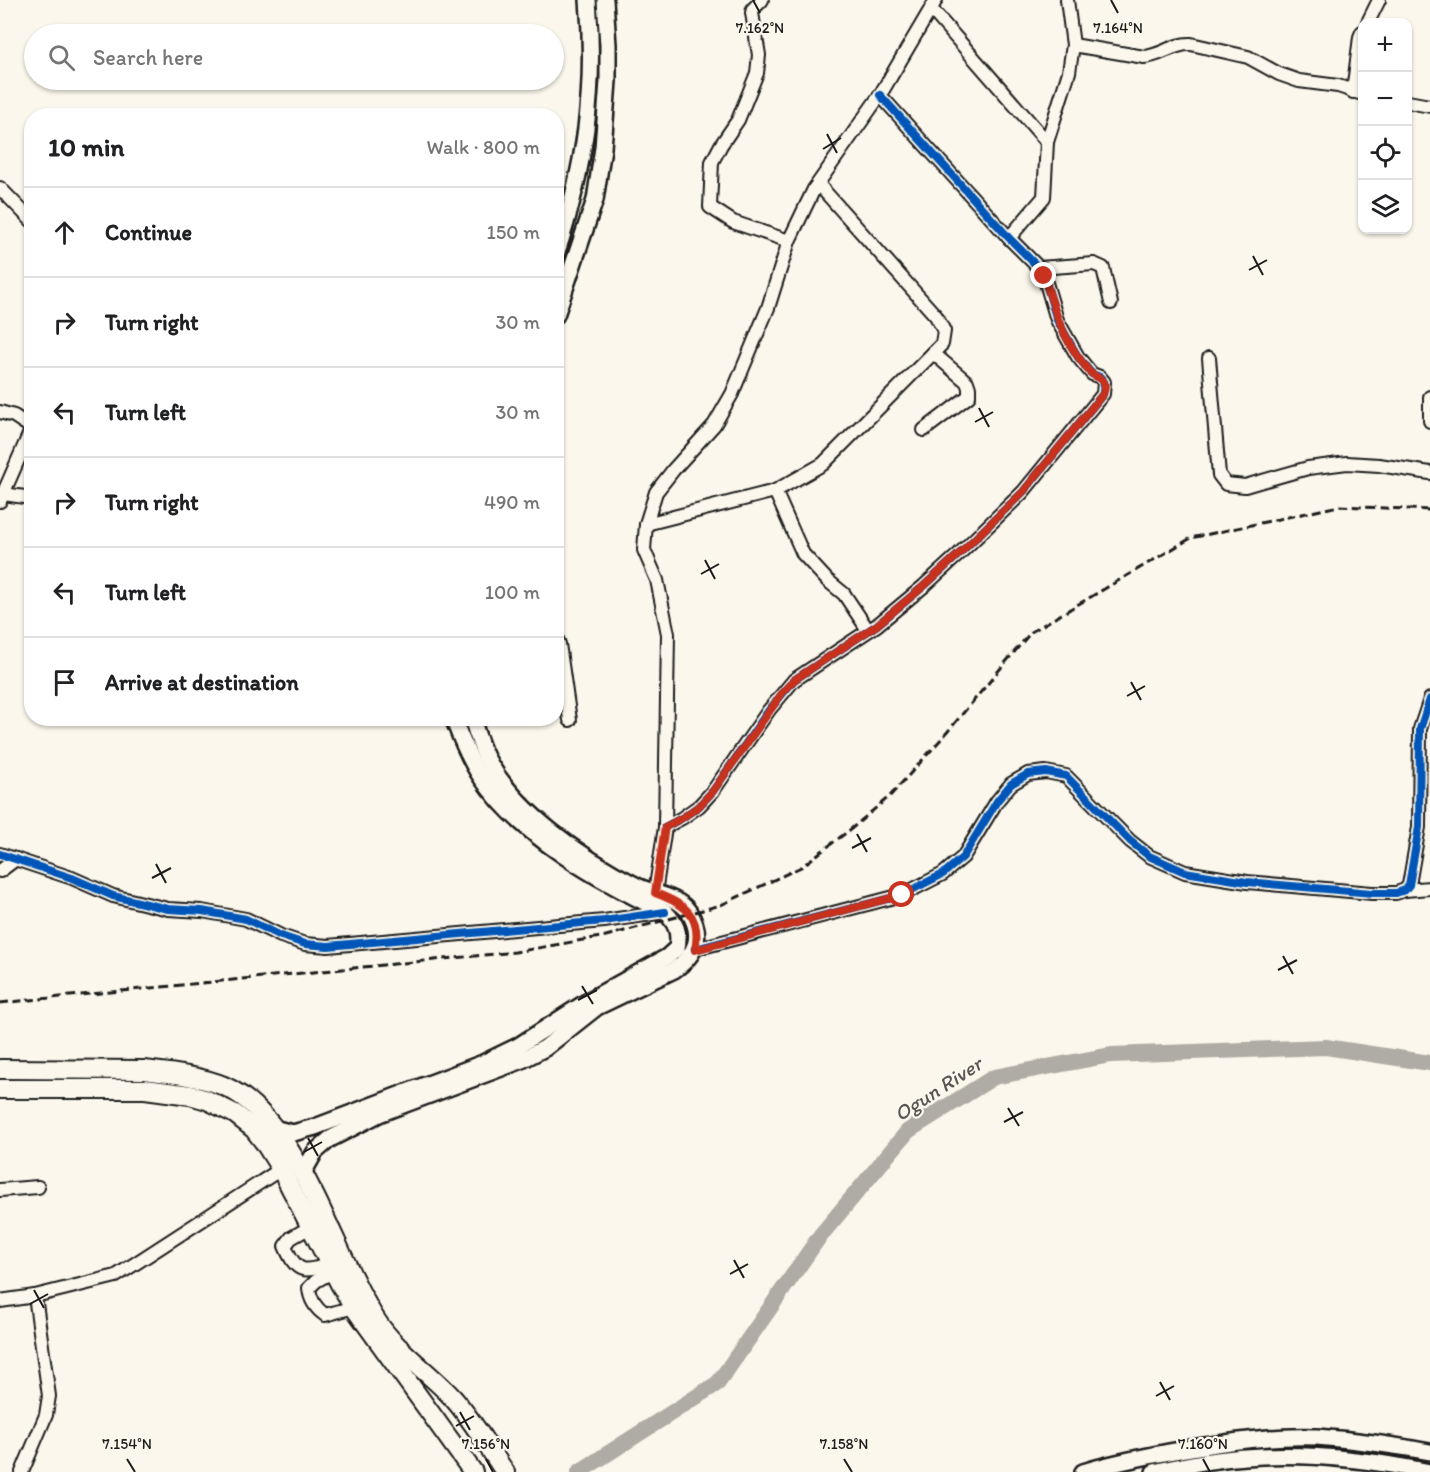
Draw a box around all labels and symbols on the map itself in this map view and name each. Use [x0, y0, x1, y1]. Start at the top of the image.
text: 7.162°N [736, 19, 784, 37]
text: 7.164°N [1093, 19, 1143, 37]
route end [1030, 262, 1056, 288]
route start [888, 881, 914, 907]
water label: Ogun River [889, 1049, 989, 1126]
text: 7.154°N [102, 1435, 152, 1453]
text: 7.156°N [462, 1435, 510, 1453]
text: 7.158°N [820, 1435, 868, 1453]
text: 7.160°N [1178, 1435, 1228, 1453]

